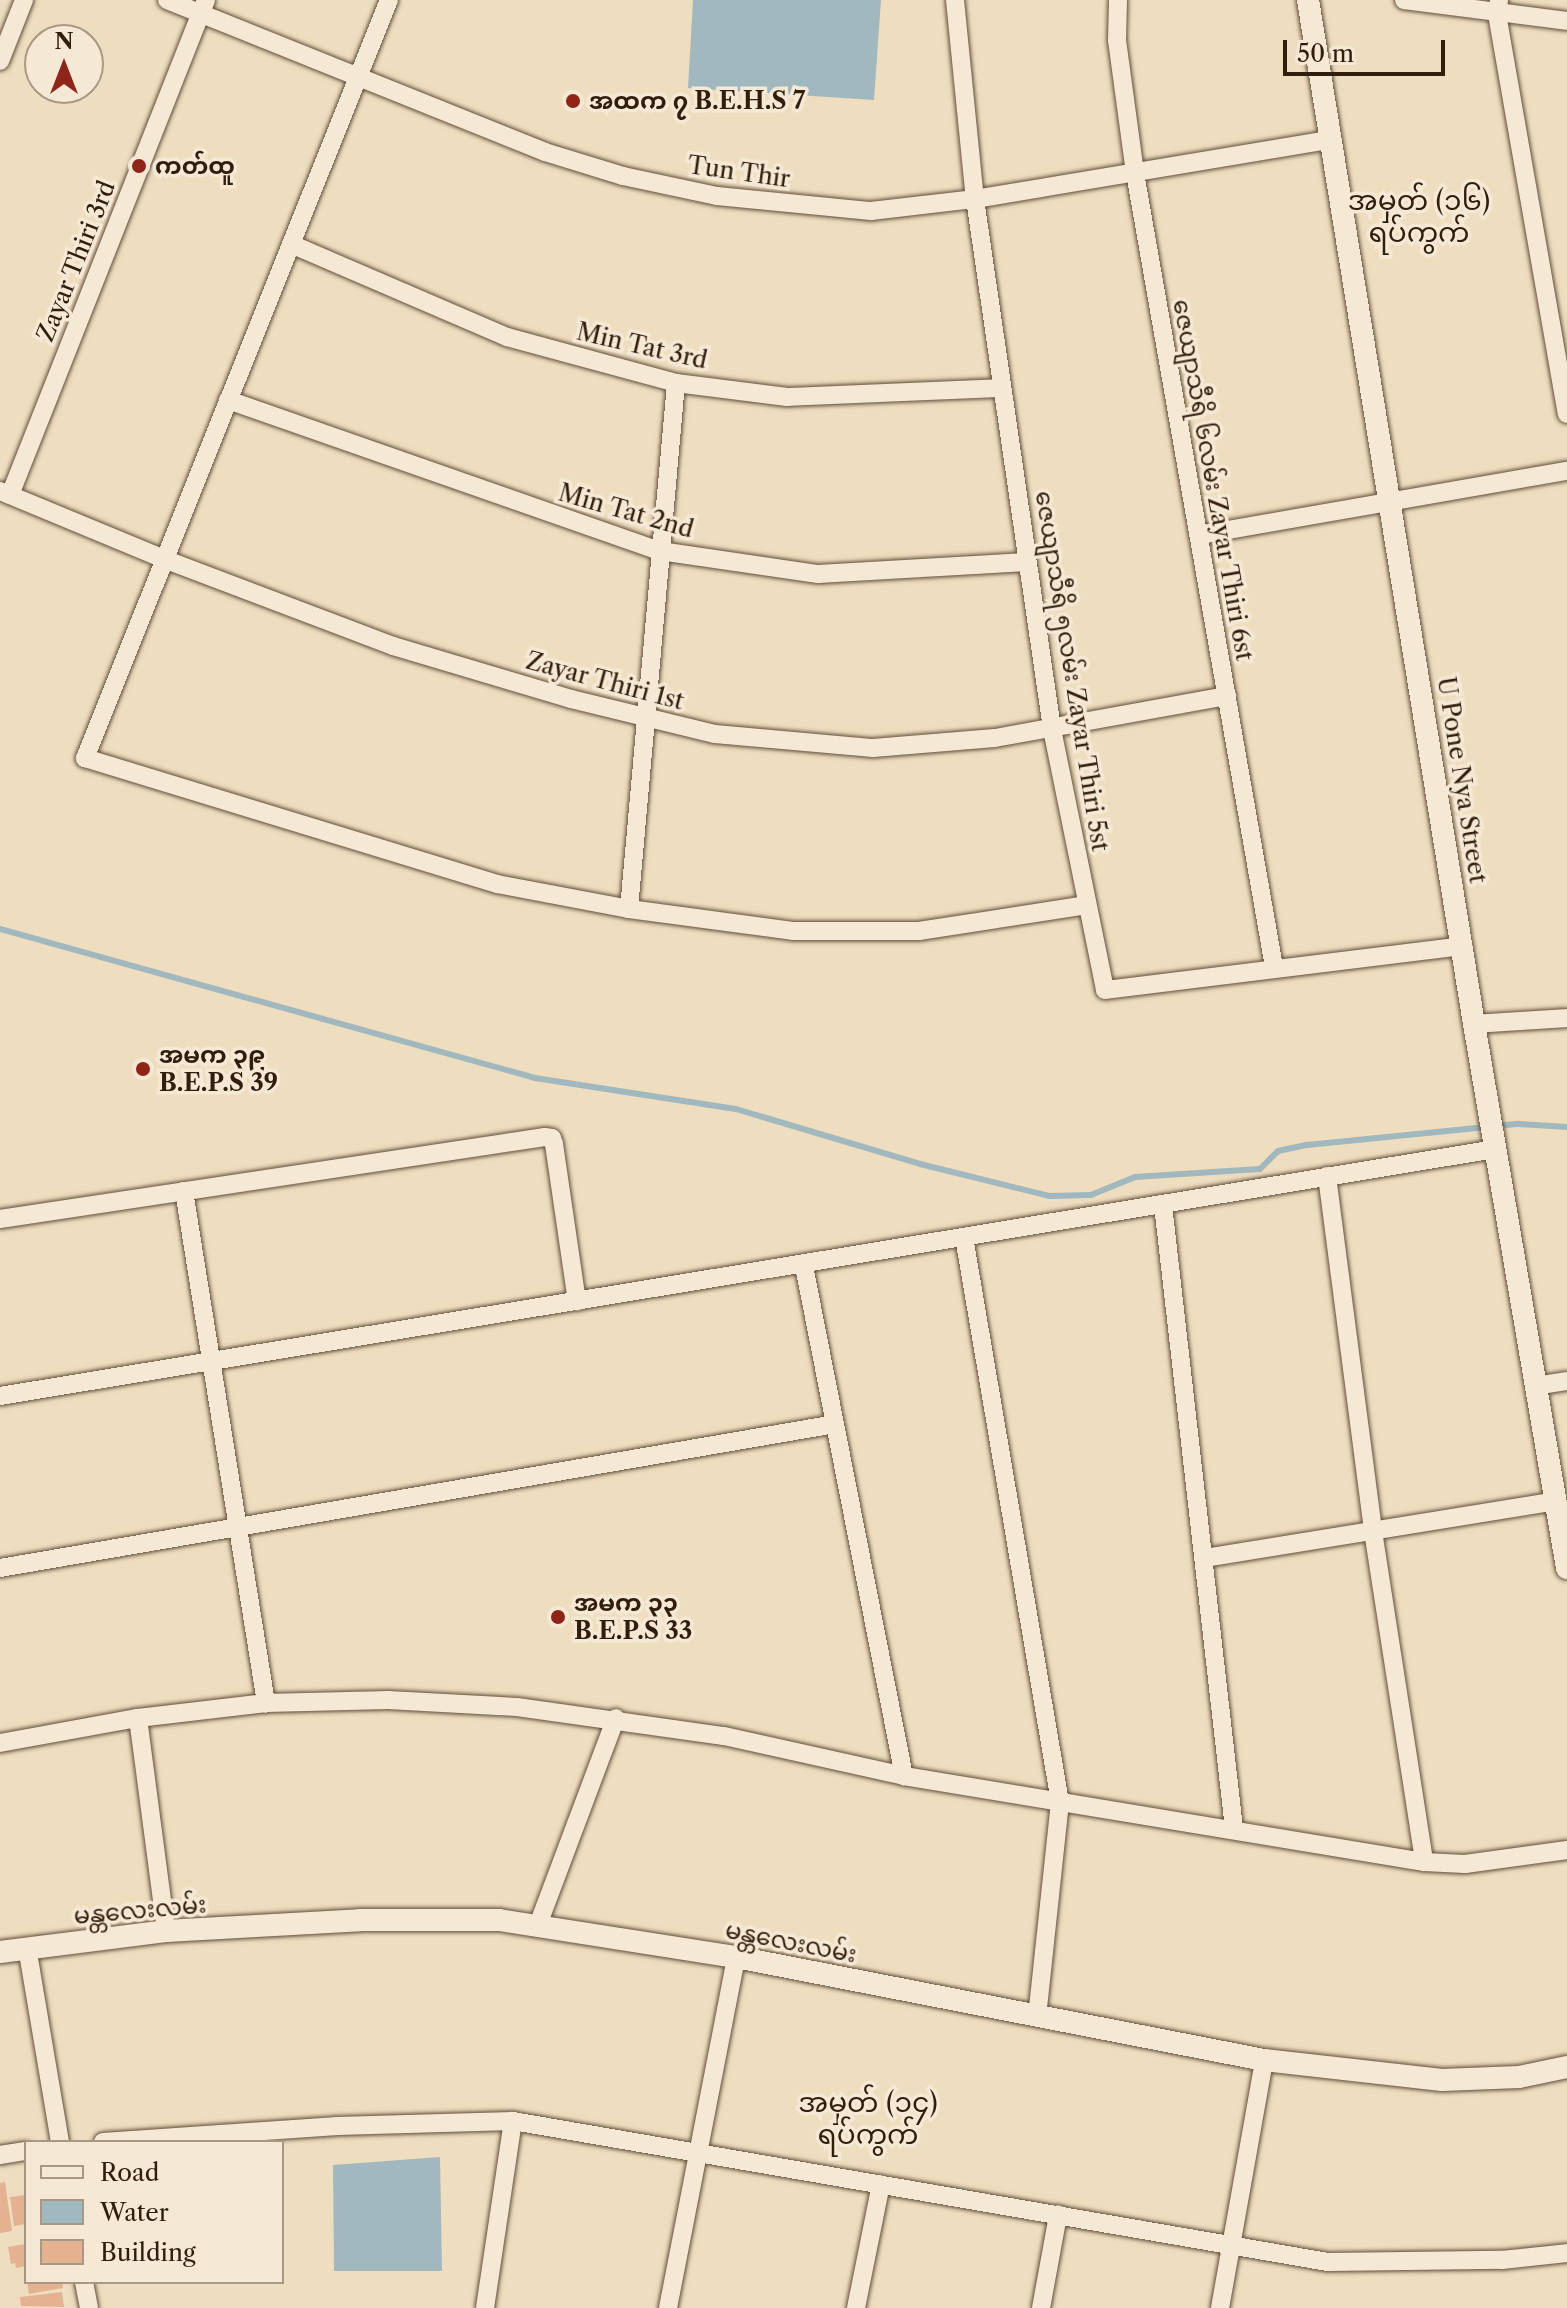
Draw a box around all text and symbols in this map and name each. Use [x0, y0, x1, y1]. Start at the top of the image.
north arrow [24, 24, 104, 104]
scale bar [1287, 24, 1449, 74]
text: N [54, 28, 74, 55]
text: 50 m [1297, 39, 1354, 68]
place label: အထက ၇ B.E.H.S 7 [589, 87, 805, 115]
marker: အထက ၇ B.E.H.S 7 [564, 92, 582, 110]
street label: Tun Thir [686, 151, 792, 193]
place label: ကတ်ထူ [155, 152, 235, 180]
marker: ကတ်ထူ [130, 157, 148, 175]
street label: Zayar Thiri 3rd [30, 176, 122, 346]
district label: အမှတ် (၁၆) ရပ်ကွက် [1348, 183, 1490, 249]
street label: ဇေယျာသီရိ ၆လမ်း Zayar Thiri 6st [1167, 296, 1259, 664]
street label: Min Tat 3rd [574, 317, 710, 375]
street label: Min Tat 2nd [555, 478, 697, 544]
street label: ဇေယျာသီရိ ၅လမ်း Zayar Thiri 5st [1029, 488, 1115, 854]
street label: Zayar Thiri 1st [522, 646, 688, 716]
street label: U Pone Nya Street [1431, 675, 1493, 885]
place label: အမက ၃၉ B.E.P.S 39 [159, 1041, 278, 1097]
marker: အမက ၃၉ B.E.P.S 39 [134, 1060, 152, 1078]
place label: အမက ၃၃ B.E.P.S 33 [574, 1589, 692, 1645]
marker: အမက ၃၃ B.E.P.S 33 [549, 1608, 567, 1626]
street label: မန္တလေးလမ်း [72, 1890, 208, 1930]
street label: မန္တလေးလမ်း [723, 1915, 859, 1969]
district label: အမှတ် (၁၄) ရပ်ကွက် [798, 2085, 938, 2151]
legend [24, 2140, 284, 2284]
text: Road [100, 2158, 159, 2187]
text: Water [100, 2198, 169, 2227]
text: Building [100, 2238, 196, 2267]

